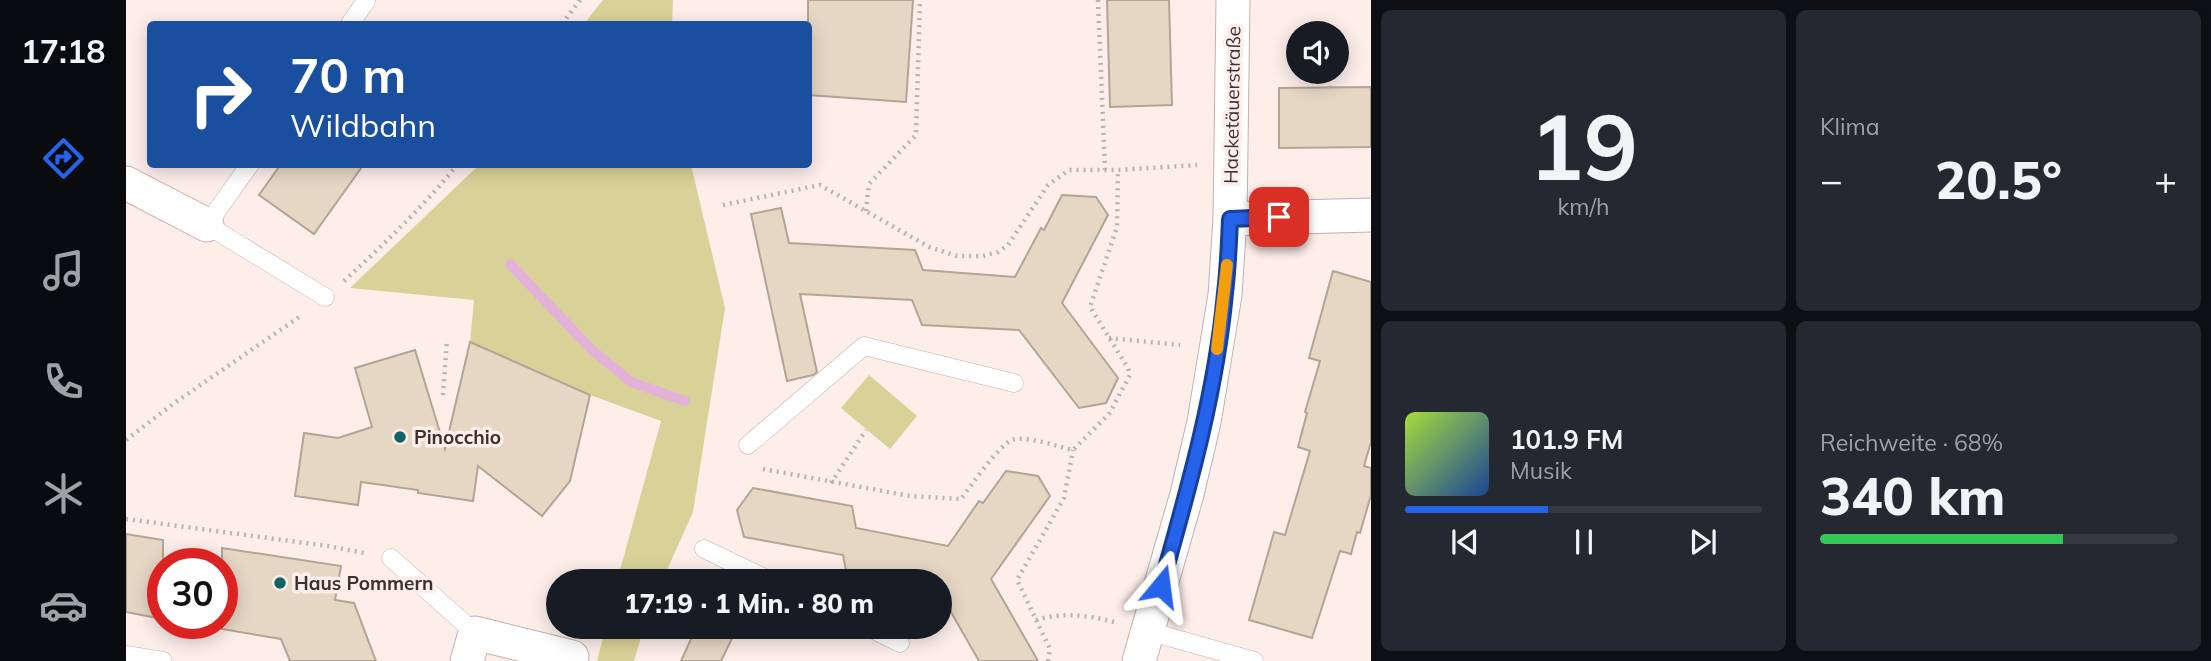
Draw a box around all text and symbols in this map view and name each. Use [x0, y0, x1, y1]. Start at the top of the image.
map controls [1286, 21, 1349, 84]
button: sound [1286, 21, 1349, 84]
street label: Hacketäuerstraße [1219, 26, 1245, 184]
text: 17:18 [21, 31, 105, 71]
text: 70 m [290, 44, 406, 105]
icon: right [175, 49, 266, 140]
text: 19 [1529, 89, 1638, 203]
text: Wildbahn [290, 105, 436, 145]
text: Klima [1820, 112, 1880, 141]
icon: directions [39, 134, 88, 183]
text: 20.5° [1935, 147, 2062, 212]
text: − [1820, 156, 1843, 204]
text: + [2154, 156, 2177, 204]
pin [1249, 187, 1309, 247]
text: km/h [1557, 192, 1610, 221]
icon: arrive [1260, 198, 1298, 236]
icon: music [39, 246, 88, 295]
icon: phone [39, 357, 88, 406]
text: 101.9 FM [1510, 423, 1623, 456]
place label: Pinocchio [414, 425, 501, 449]
text: Reichweite · 68% [1820, 428, 2003, 457]
marker: Pinocchio [392, 429, 408, 445]
text: Musik [1510, 456, 1572, 485]
text: 340 km [1820, 463, 2005, 528]
icon: climate [39, 469, 88, 518]
icon: previous [1446, 523, 1484, 561]
icon: pause [1565, 523, 1603, 561]
icon: next [1684, 523, 1722, 561]
speed limit sign: 30 [147, 548, 238, 639]
position arrow [1124, 549, 1198, 623]
place label: Haus Pommern [294, 571, 433, 595]
marker: Haus Pommern [272, 575, 288, 591]
icon: car [39, 581, 88, 630]
text: 17:19 · 1 Min. · 80 m [624, 587, 874, 620]

